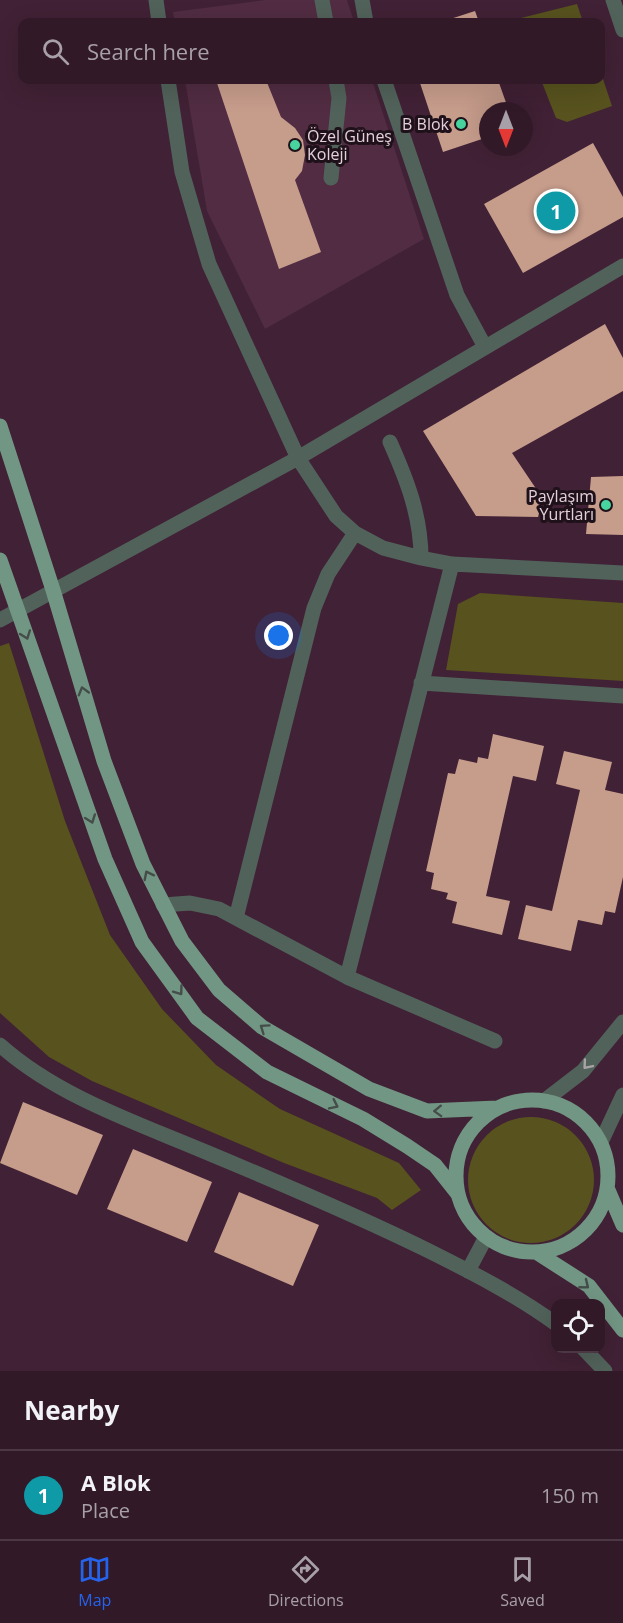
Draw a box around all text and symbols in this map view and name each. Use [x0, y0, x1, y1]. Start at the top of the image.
search box [18, 18, 605, 84]
icon: search [39, 35, 72, 68]
text: Search here [87, 36, 210, 66]
north arrow [479, 102, 533, 156]
place label: B Blok [402, 113, 450, 135]
marker: B Blok [454, 117, 468, 131]
place label: Özel Güneş Koleji [307, 125, 392, 165]
marker: Özel Güneş Koleji [288, 138, 302, 152]
pin: 1 [536, 188, 576, 234]
place label: Paylaşım Yurtları [528, 485, 594, 525]
marker: Paylaşım Yurtları [599, 498, 613, 512]
your location [264, 621, 293, 650]
one-way arrow [18, 629, 31, 640]
one-way arrow [78, 686, 90, 697]
one-way arrow [83, 813, 96, 824]
one-way arrow [144, 870, 155, 881]
one-way arrow [171, 985, 182, 996]
one-way arrow [260, 1024, 271, 1035]
one-way arrow [584, 1058, 595, 1069]
one-way arrow [327, 1098, 338, 1109]
one-way arrow [434, 1104, 443, 1117]
one-way arrow [578, 1277, 589, 1288]
map controls [551, 1299, 605, 1353]
button: locate [551, 1299, 605, 1353]
text: Nearby [24, 1392, 119, 1428]
text: A Blok [81, 1467, 151, 1497]
text: 1 [38, 1482, 49, 1509]
text: 150 m [541, 1482, 599, 1509]
text: Place [81, 1497, 130, 1524]
tab: Map [78, 1553, 111, 1611]
tab: Directions [268, 1553, 344, 1611]
tab: Saved [500, 1553, 545, 1611]

